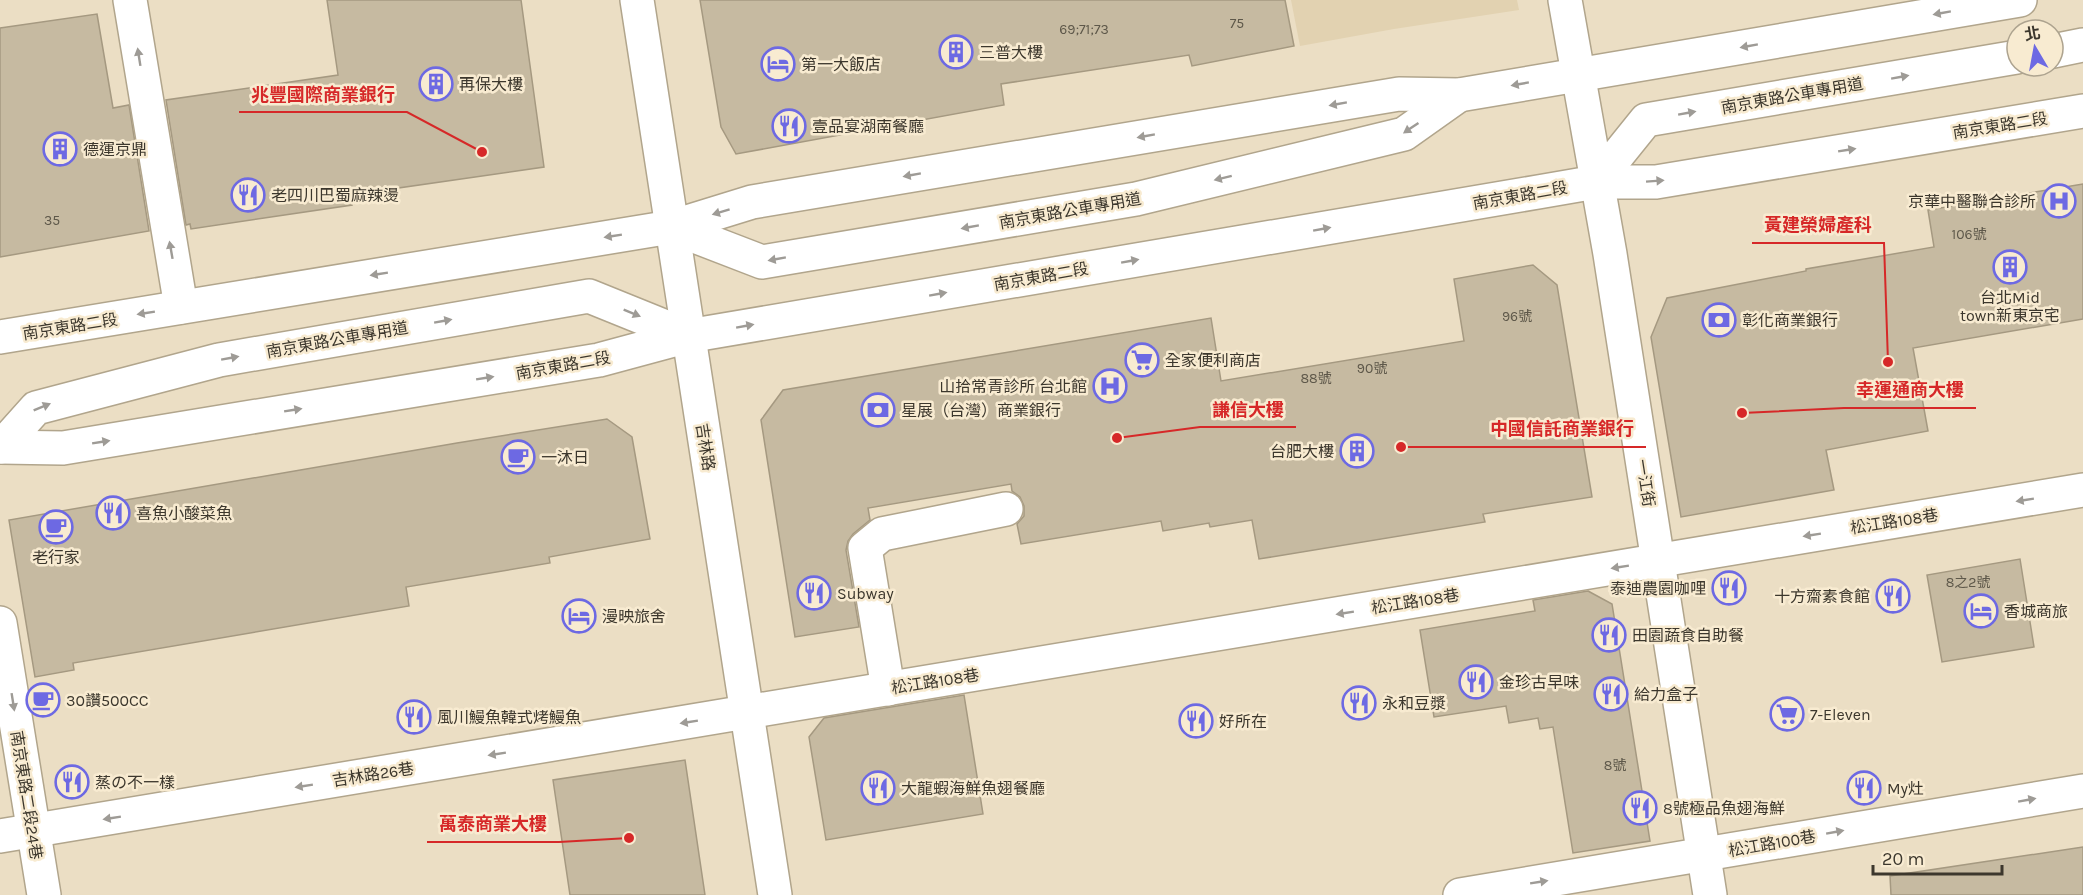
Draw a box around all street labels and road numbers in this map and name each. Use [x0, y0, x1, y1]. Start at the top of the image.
street label: 南京東路公車專用道 [1720, 74, 1865, 117]
street label: 南京東路二段 [1951, 109, 2049, 142]
street label: 南京東路二段 [1471, 178, 1569, 213]
street label: 南京東路公車專用道 [998, 189, 1143, 232]
street label: 南京東路二段 [992, 259, 1090, 294]
street label: 南京東路二段 [21, 310, 119, 343]
street label: 南京東路公車專用道 [265, 318, 410, 361]
street label: 南京東路二段 [514, 348, 612, 383]
street label: 吉林路 [692, 422, 719, 472]
street label: 一江街 [1632, 458, 1659, 508]
street label: 松江路108巷 [1849, 505, 1939, 538]
street label: 松江路108巷 [1370, 585, 1460, 618]
street label: 松江路108巷 [890, 665, 980, 698]
street label: 南京東路二段24巷 [7, 729, 46, 861]
street label: 吉林路26巷 [331, 759, 415, 790]
street label: 松江路100巷 [1727, 826, 1817, 861]

